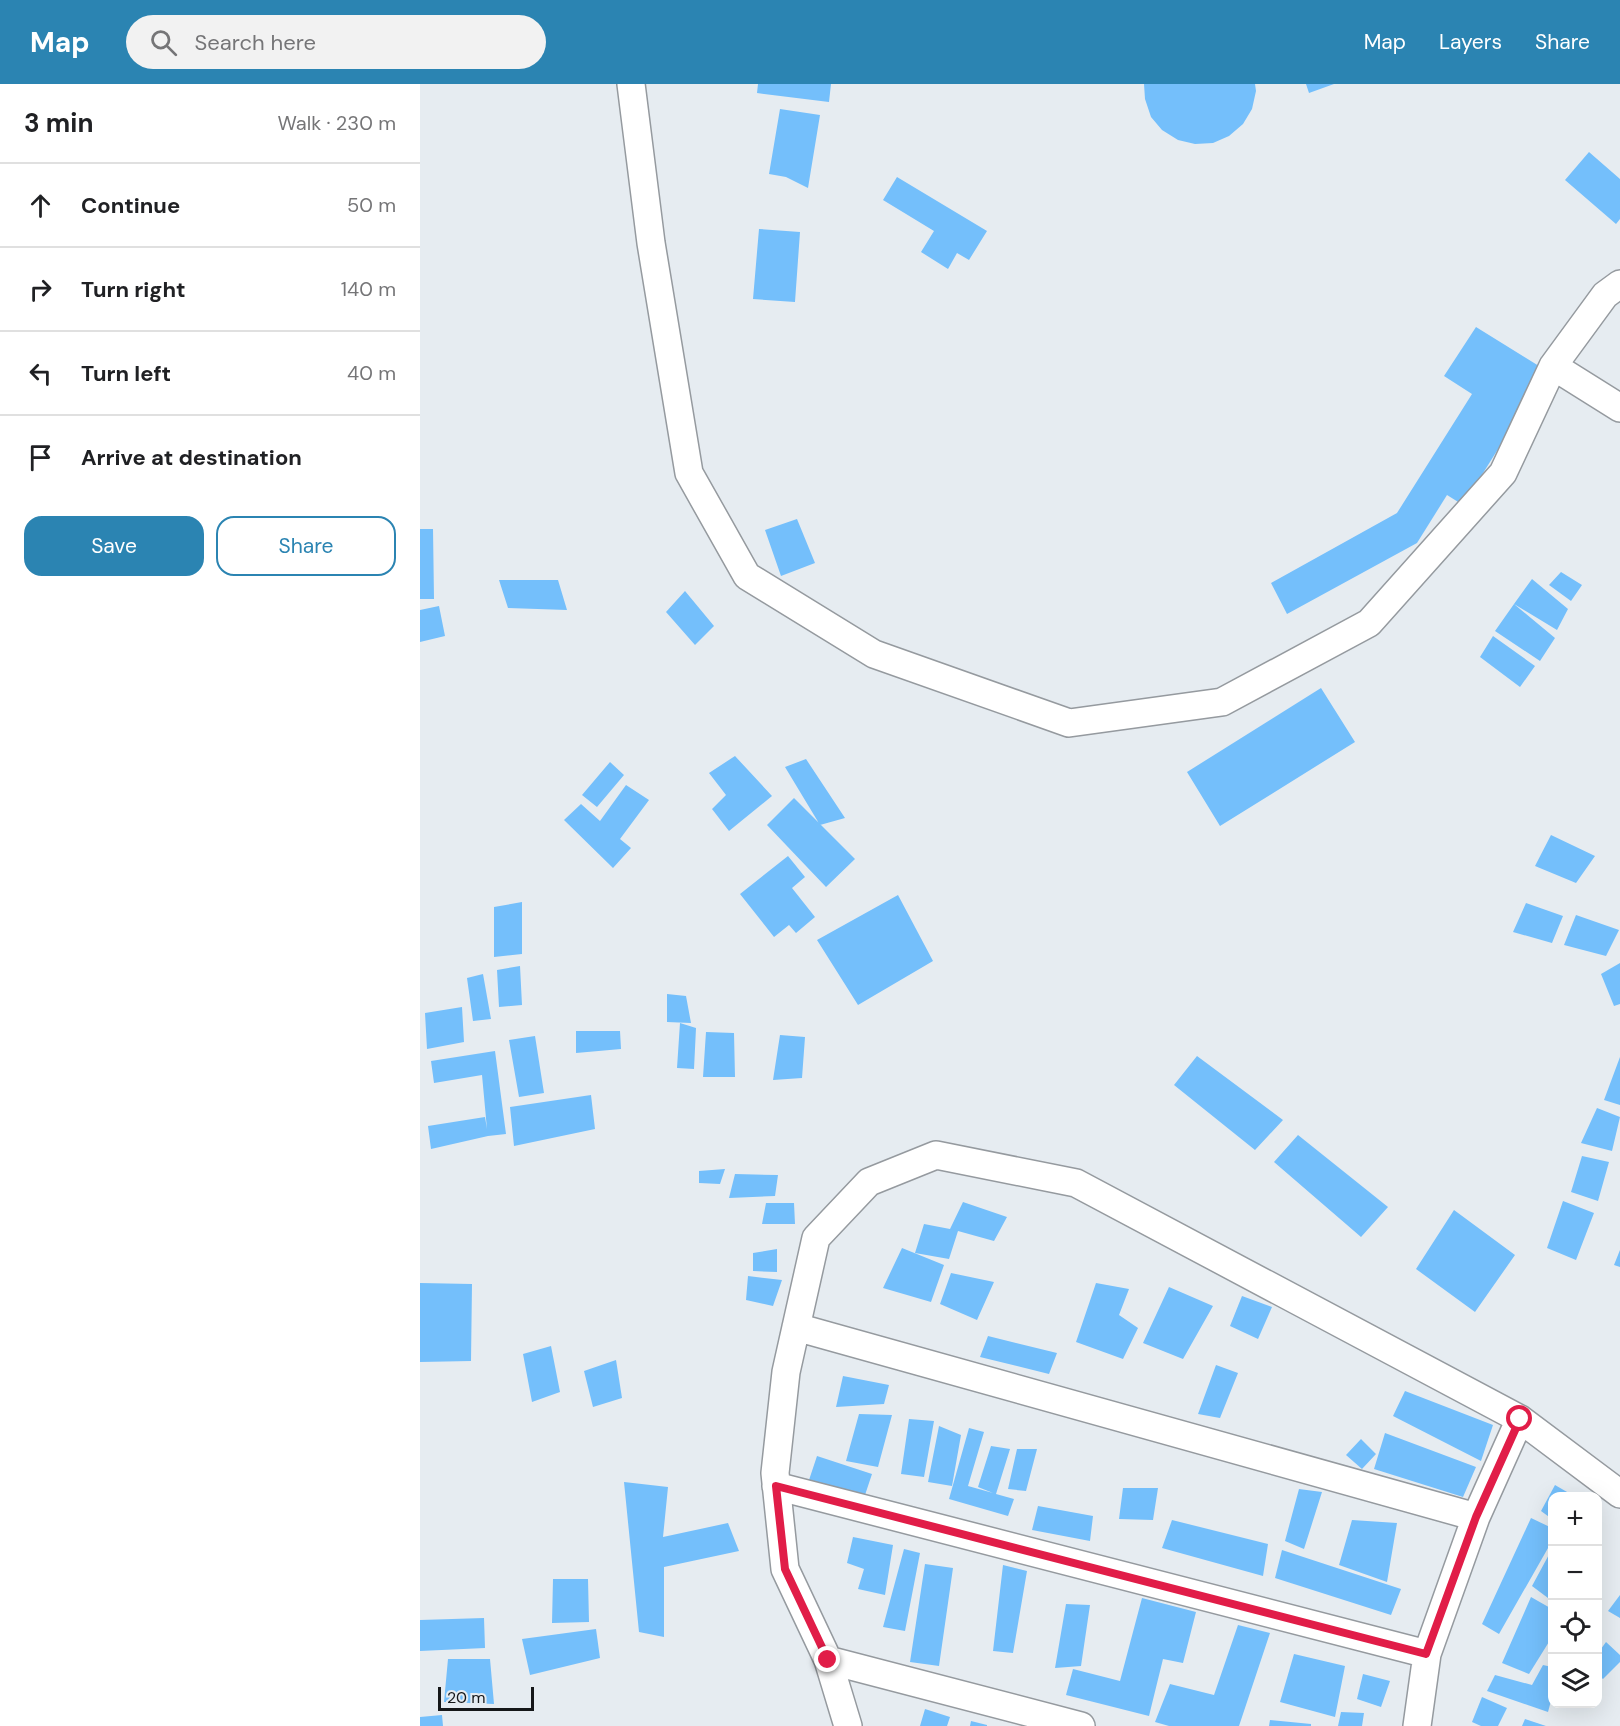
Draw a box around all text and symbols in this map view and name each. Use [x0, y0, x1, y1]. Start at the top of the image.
search box [126, 15, 546, 69]
text: Map [30, 24, 90, 61]
icon: search [147, 26, 180, 59]
text: Search here [195, 28, 316, 57]
text: Map [1364, 28, 1406, 56]
text: Layers [1439, 28, 1502, 56]
text: Share [1535, 28, 1590, 56]
text: 3 min [24, 106, 93, 140]
text: Walk · 230 m [277, 110, 396, 136]
icon: ahead [24, 189, 57, 222]
text: Continue [81, 191, 180, 220]
text: 50 m [347, 192, 396, 218]
icon: right [24, 273, 57, 306]
text: Turn right [81, 275, 186, 304]
text: 140 m [341, 276, 396, 302]
icon: left [24, 357, 57, 390]
text: Turn left [81, 359, 171, 388]
text: 40 m [347, 360, 396, 386]
icon: arrive [24, 441, 57, 474]
text: Arrive at destination [81, 443, 302, 472]
button: Save [24, 516, 204, 576]
button: Share [216, 516, 396, 576]
route start [1506, 1405, 1532, 1431]
map controls [1548, 1492, 1602, 1708]
button: + [1548, 1492, 1602, 1546]
button: − [1548, 1546, 1602, 1600]
button: locate [1548, 1600, 1602, 1654]
route end [814, 1646, 840, 1672]
button: layers [1548, 1654, 1602, 1708]
scale bar [438, 1684, 534, 1712]
text: 20 m [447, 1687, 486, 1708]

